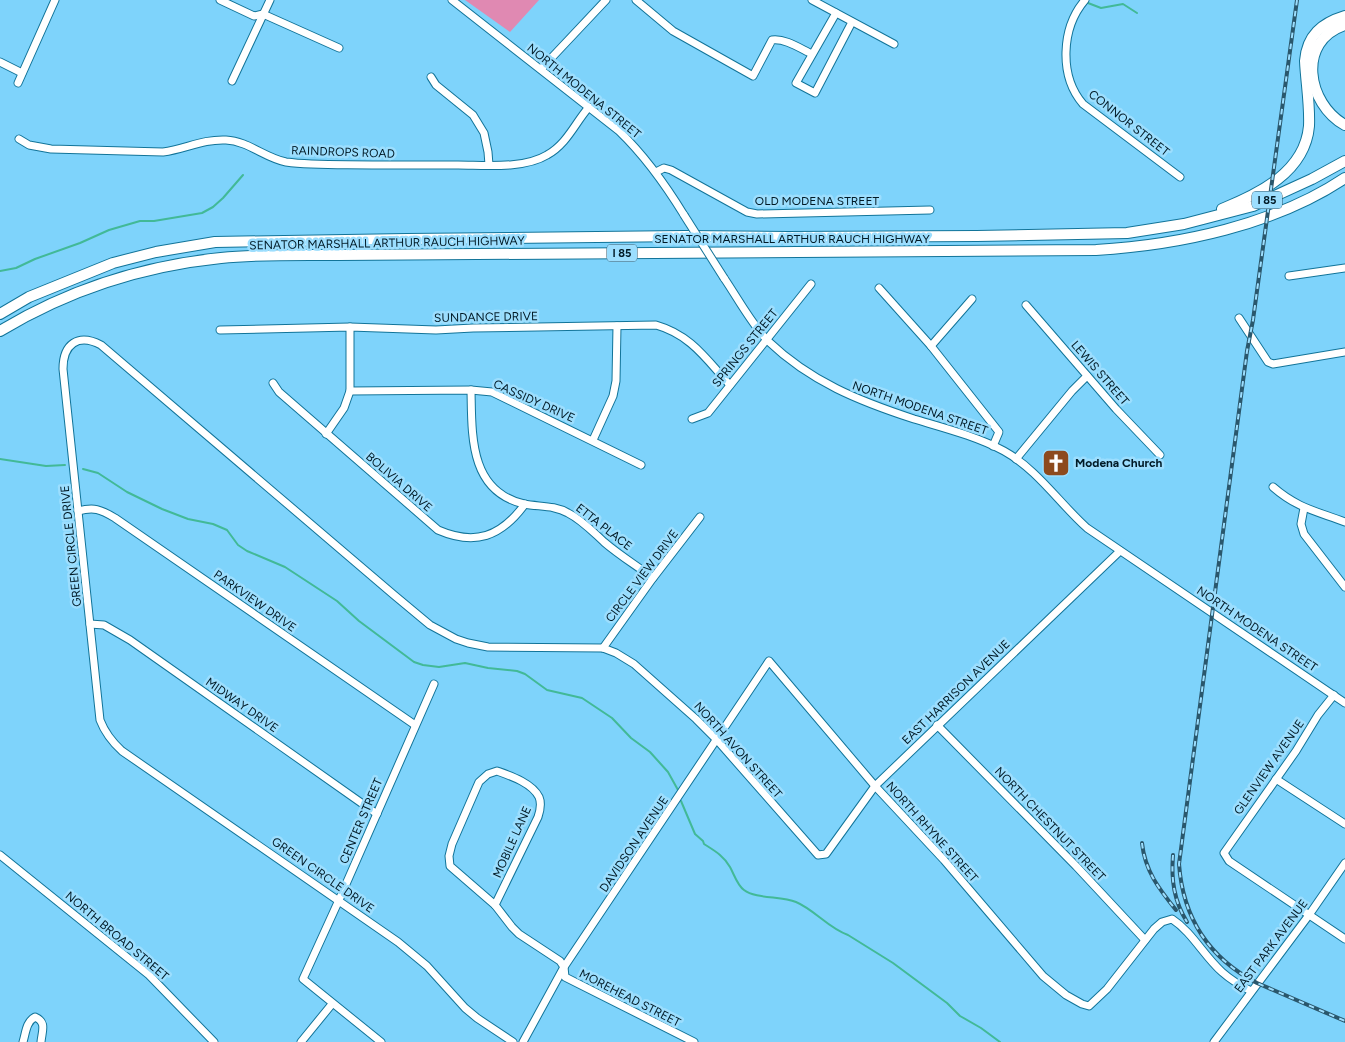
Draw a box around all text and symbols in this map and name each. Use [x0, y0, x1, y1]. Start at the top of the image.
street label: NORTH MODENA STREET [524, 41, 644, 141]
street label: CONNOR STREET [1086, 87, 1172, 159]
street label: RAINDROPS ROAD [291, 143, 395, 161]
road number: I 85 [1252, 192, 1282, 208]
street label: OLD MODENA STREET [755, 194, 880, 208]
street label: SENATOR MARSHALL ARTHUR RAUCH HIGHWAY [654, 232, 931, 246]
street label: SENATOR MARSHALL ARTHUR RAUCH HIGHWAY [249, 234, 526, 252]
road number: I 85 [607, 244, 637, 262]
street label: SPRINGS STREET [709, 306, 781, 390]
street label: SUNDANCE DRIVE [434, 309, 538, 325]
street label: LEWIS STREET [1068, 338, 1132, 408]
street label: CASSIDY DRIVE [491, 377, 577, 425]
street label: NORTH MODENA STREET [850, 378, 990, 438]
church icon: Modena Church [1041, 448, 1071, 478]
street label: BOLIVIA DRIVE [363, 449, 435, 515]
place label: Modena Church [1075, 456, 1163, 470]
street label: GREEN CIRCLE DRIVE [58, 485, 84, 607]
street label: ETTA PLACE [573, 501, 635, 553]
street label: CIRCLE VIEW DRIVE [603, 527, 681, 625]
street label: PARKVIEW DRIVE [211, 567, 299, 635]
street label: NORTH MODENA STREET [1194, 583, 1320, 675]
street label: EAST HARRISON AVENUE [899, 637, 1013, 747]
street label: MIDWAY DRIVE [203, 675, 281, 735]
street label: NORTH AVON STREET [691, 699, 785, 801]
street label: GLENVIEW AVENUE [1231, 717, 1307, 817]
street label: NORTH CHESTNUT STREET [992, 764, 1108, 884]
street label: CENTER STREET [337, 776, 385, 866]
street label: NORTH RHYNE STREET [883, 779, 981, 885]
street label: DAVIDSON AVENUE [597, 793, 671, 895]
street label: MOBILE LANE [490, 804, 534, 880]
street label: GREEN CIRCLE DRIVE [269, 834, 377, 916]
street label: NORTH BROAD STREET [63, 889, 172, 984]
street label: EAST PARK AVENUE [1231, 897, 1311, 995]
street label: MOREHEAD STREET [577, 966, 683, 1030]

